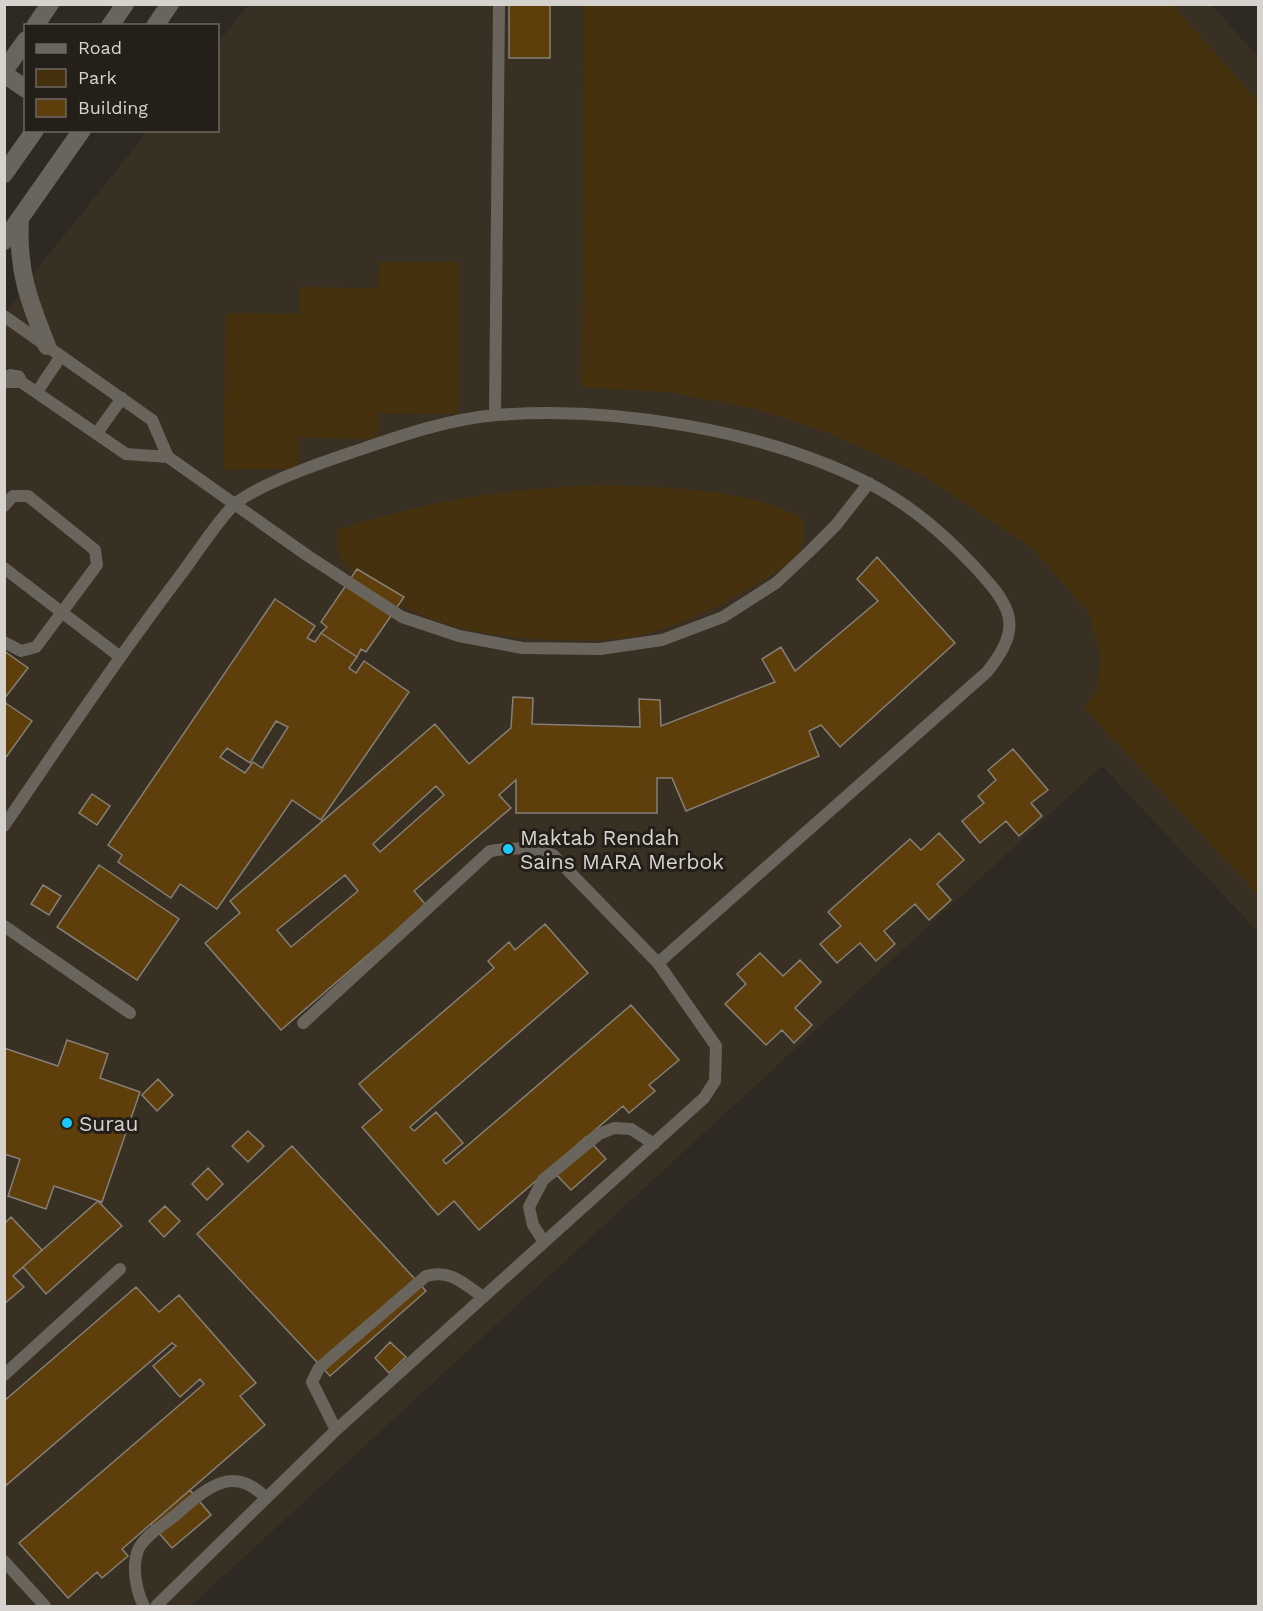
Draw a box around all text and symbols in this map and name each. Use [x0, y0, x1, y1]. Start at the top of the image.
legend [24, 24, 219, 132]
text: Road [78, 37, 122, 58]
text: Park [78, 67, 117, 88]
text: Building [78, 97, 148, 118]
place label: Maktab Rendah Sains MARA Merbok [520, 825, 724, 874]
marker: Maktab Rendah Sains MARA Merbok [501, 842, 515, 856]
place label: Surau [79, 1111, 138, 1136]
marker: Surau [60, 1116, 74, 1130]

